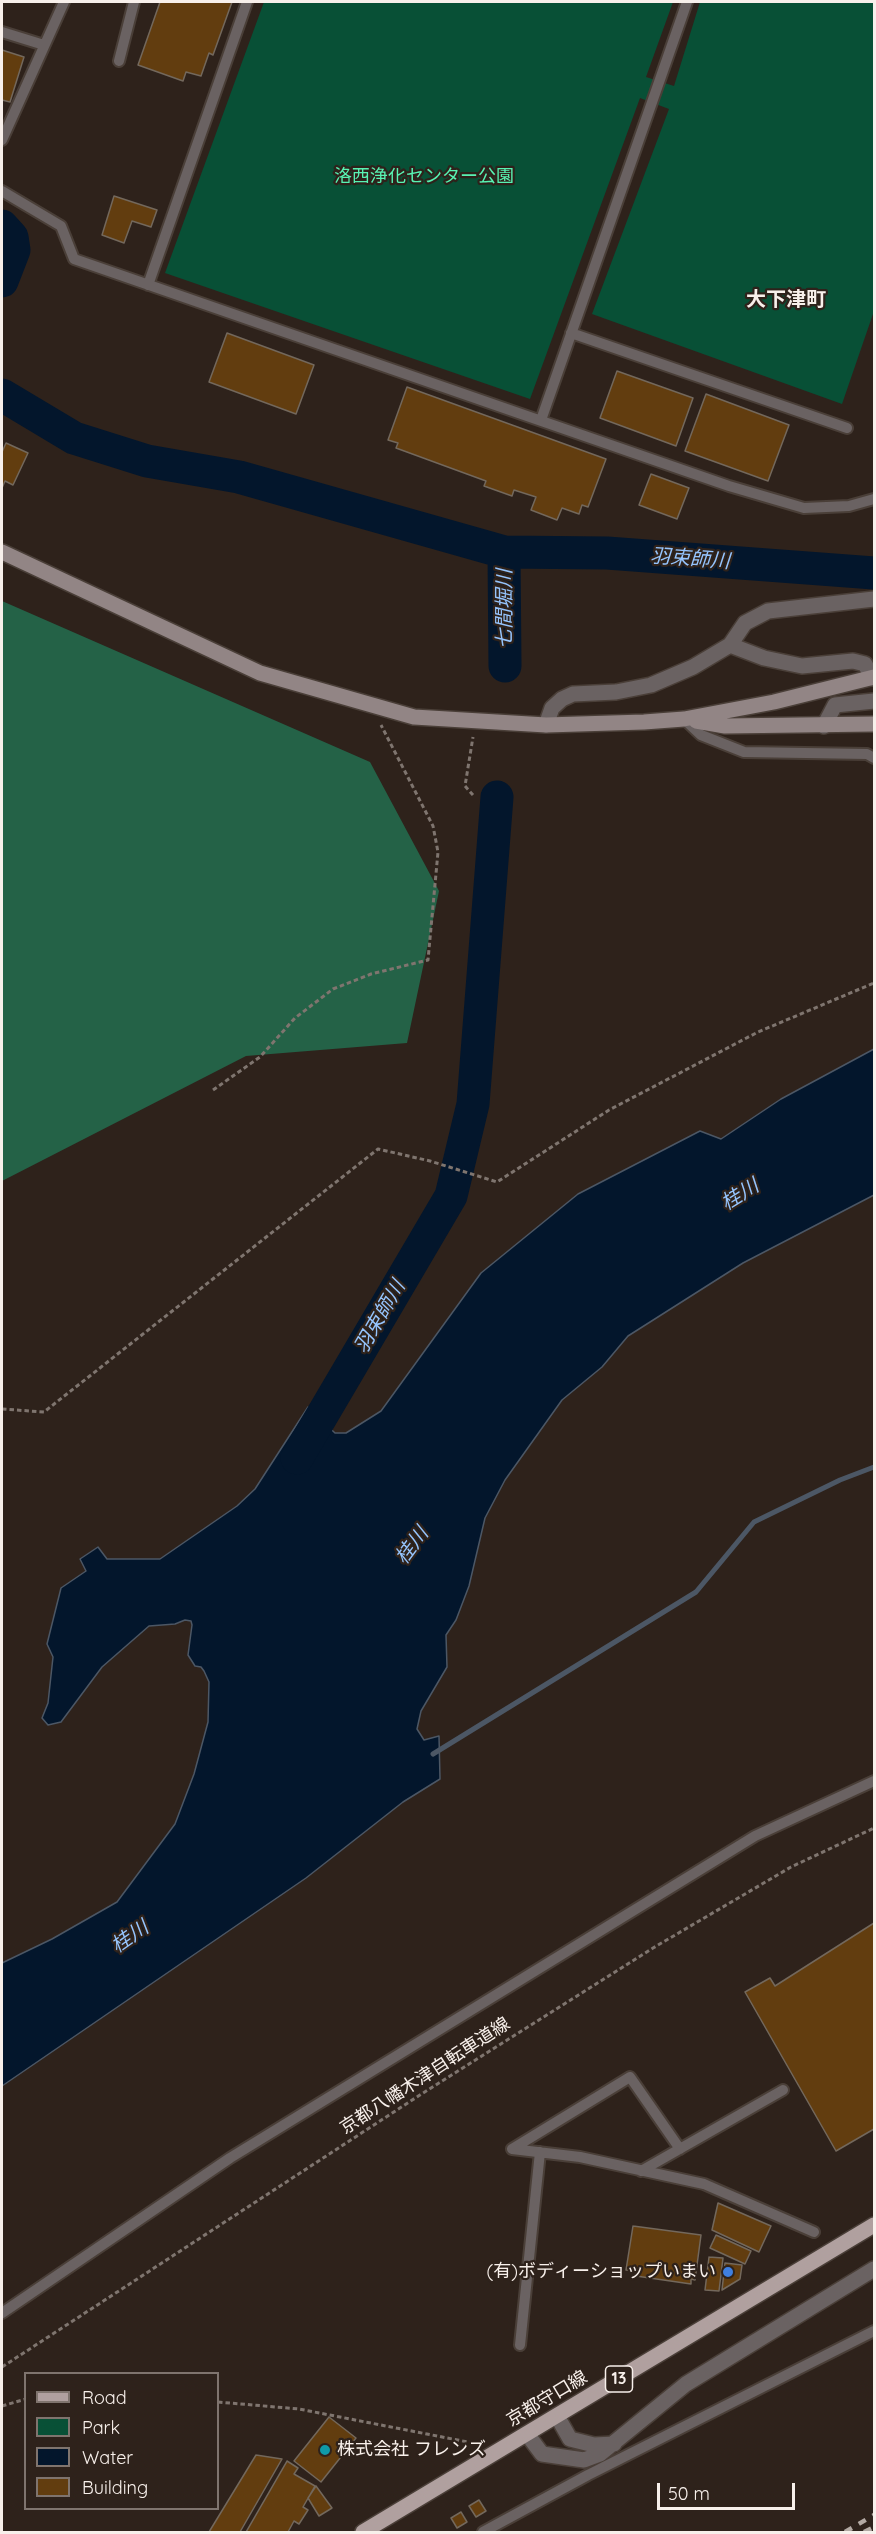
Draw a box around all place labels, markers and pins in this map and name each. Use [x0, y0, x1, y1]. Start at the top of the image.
place label: (有)ボディーショップいまい [487, 2261, 716, 2283]
marker: (有)ボディーショップいまい [721, 2265, 735, 2279]
place label: 株式会社 フレンズ [337, 2439, 486, 2461]
marker: 株式会社 フレンズ [318, 2443, 332, 2457]

